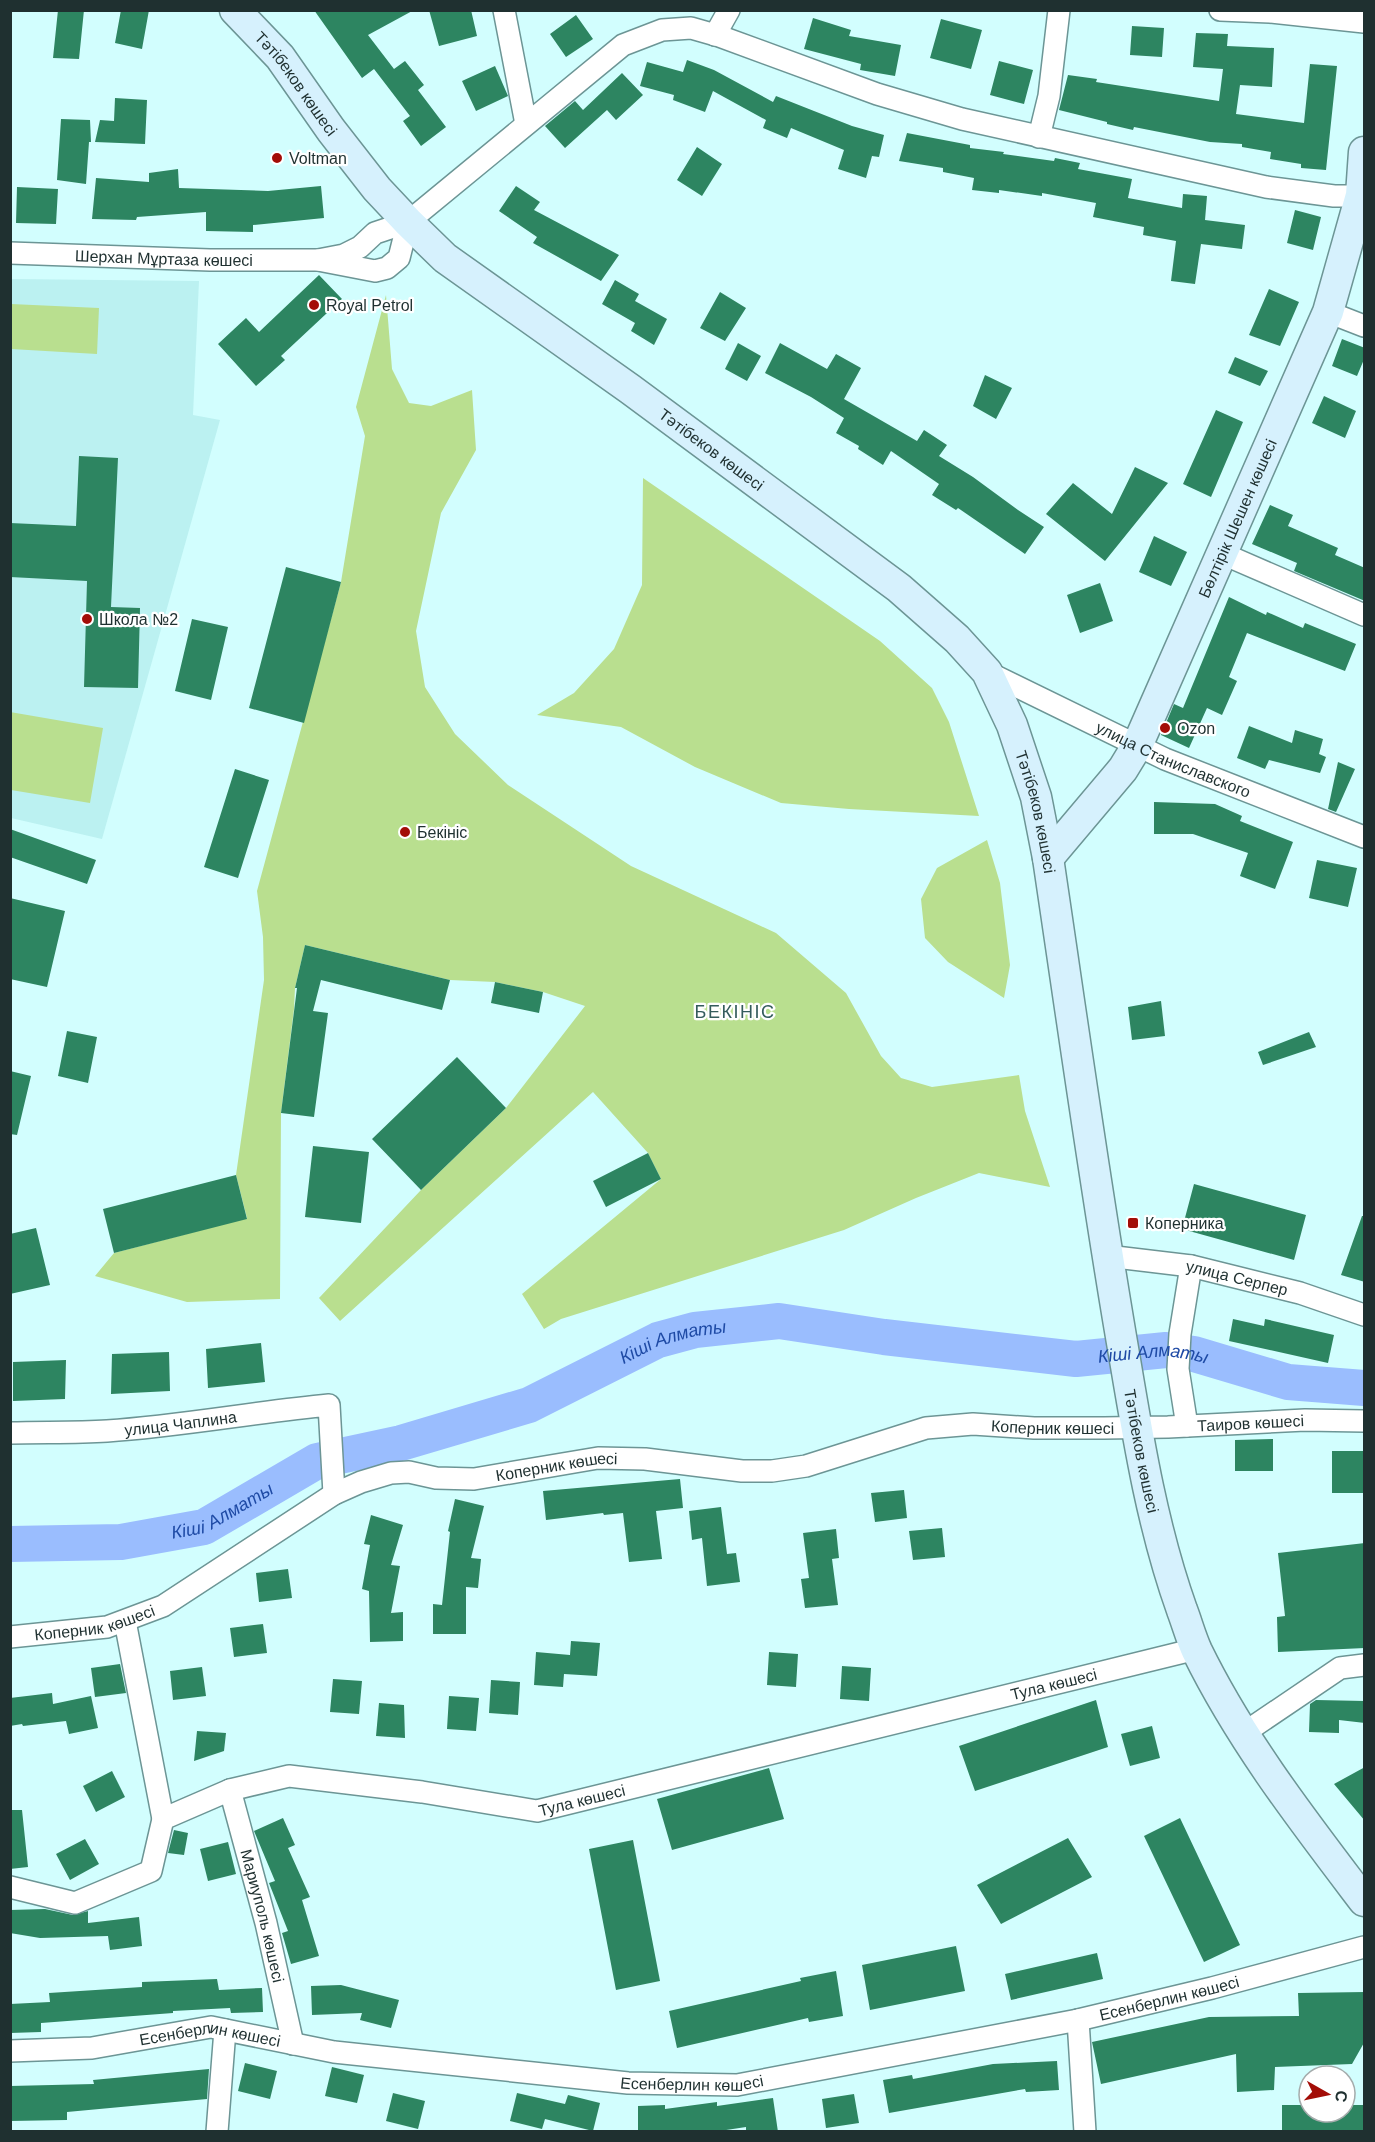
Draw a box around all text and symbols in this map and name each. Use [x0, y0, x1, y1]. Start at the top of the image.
street label: Тәтібеков көшесі [251, 28, 340, 139]
place label: Voltman [289, 150, 347, 167]
marker: Voltman [270, 151, 284, 165]
street label: Шерхан Мұртаза көшесі [75, 247, 253, 269]
place label: Royal Petrol [326, 297, 413, 314]
marker: Royal Petrol [307, 298, 321, 312]
street label: Тәтібеков көшесі [656, 406, 767, 494]
street label: Бөлтірік Шешен көшесі [1195, 437, 1280, 600]
place label: Школа №2 [99, 611, 178, 628]
marker: Школа №2 [80, 612, 94, 626]
street label: улица Станиславского [1093, 719, 1253, 801]
place label: Ozon [1177, 720, 1215, 737]
marker: Ozon [1158, 721, 1172, 735]
street label: Тәтібеков көшесі [1012, 749, 1058, 874]
place label: Бекініс [417, 824, 467, 841]
marker: Бекініс [398, 825, 412, 839]
district label: БЕКІНІС [695, 1002, 775, 1022]
place label: Коперника [1145, 1215, 1224, 1232]
marker: Коперника [1126, 1216, 1140, 1230]
street label: улица Серпер [1185, 1257, 1290, 1299]
water label: Кіші Алматы [616, 1317, 727, 1368]
water label: Кіші Алматы [1097, 1340, 1211, 1368]
street label: Тәтібеков көшесі [1121, 1388, 1162, 1515]
street label: улица Чаплина [124, 1408, 238, 1439]
street label: Таиров көшесі [1197, 1412, 1304, 1434]
street label: Коперник көшесі [991, 1417, 1114, 1437]
street label: Коперник көшесі [494, 1450, 618, 1484]
water label: Кіші Алматы [170, 1479, 277, 1543]
street label: Коперник көшесі [33, 1602, 157, 1643]
street label: Тула көшесі [1009, 1666, 1099, 1703]
street label: Тула көшесі [537, 1782, 627, 1819]
street label: Мариуполь көшесі [237, 1847, 287, 1984]
street label: Есенберлин көшесі [1098, 1973, 1241, 2024]
street label: Есенберлин көшесі [138, 2019, 282, 2050]
north arrow [1297, 2064, 1357, 2124]
street label: Есенберлин көшесі [619, 2072, 765, 2094]
text: С [1332, 2089, 1351, 2104]

